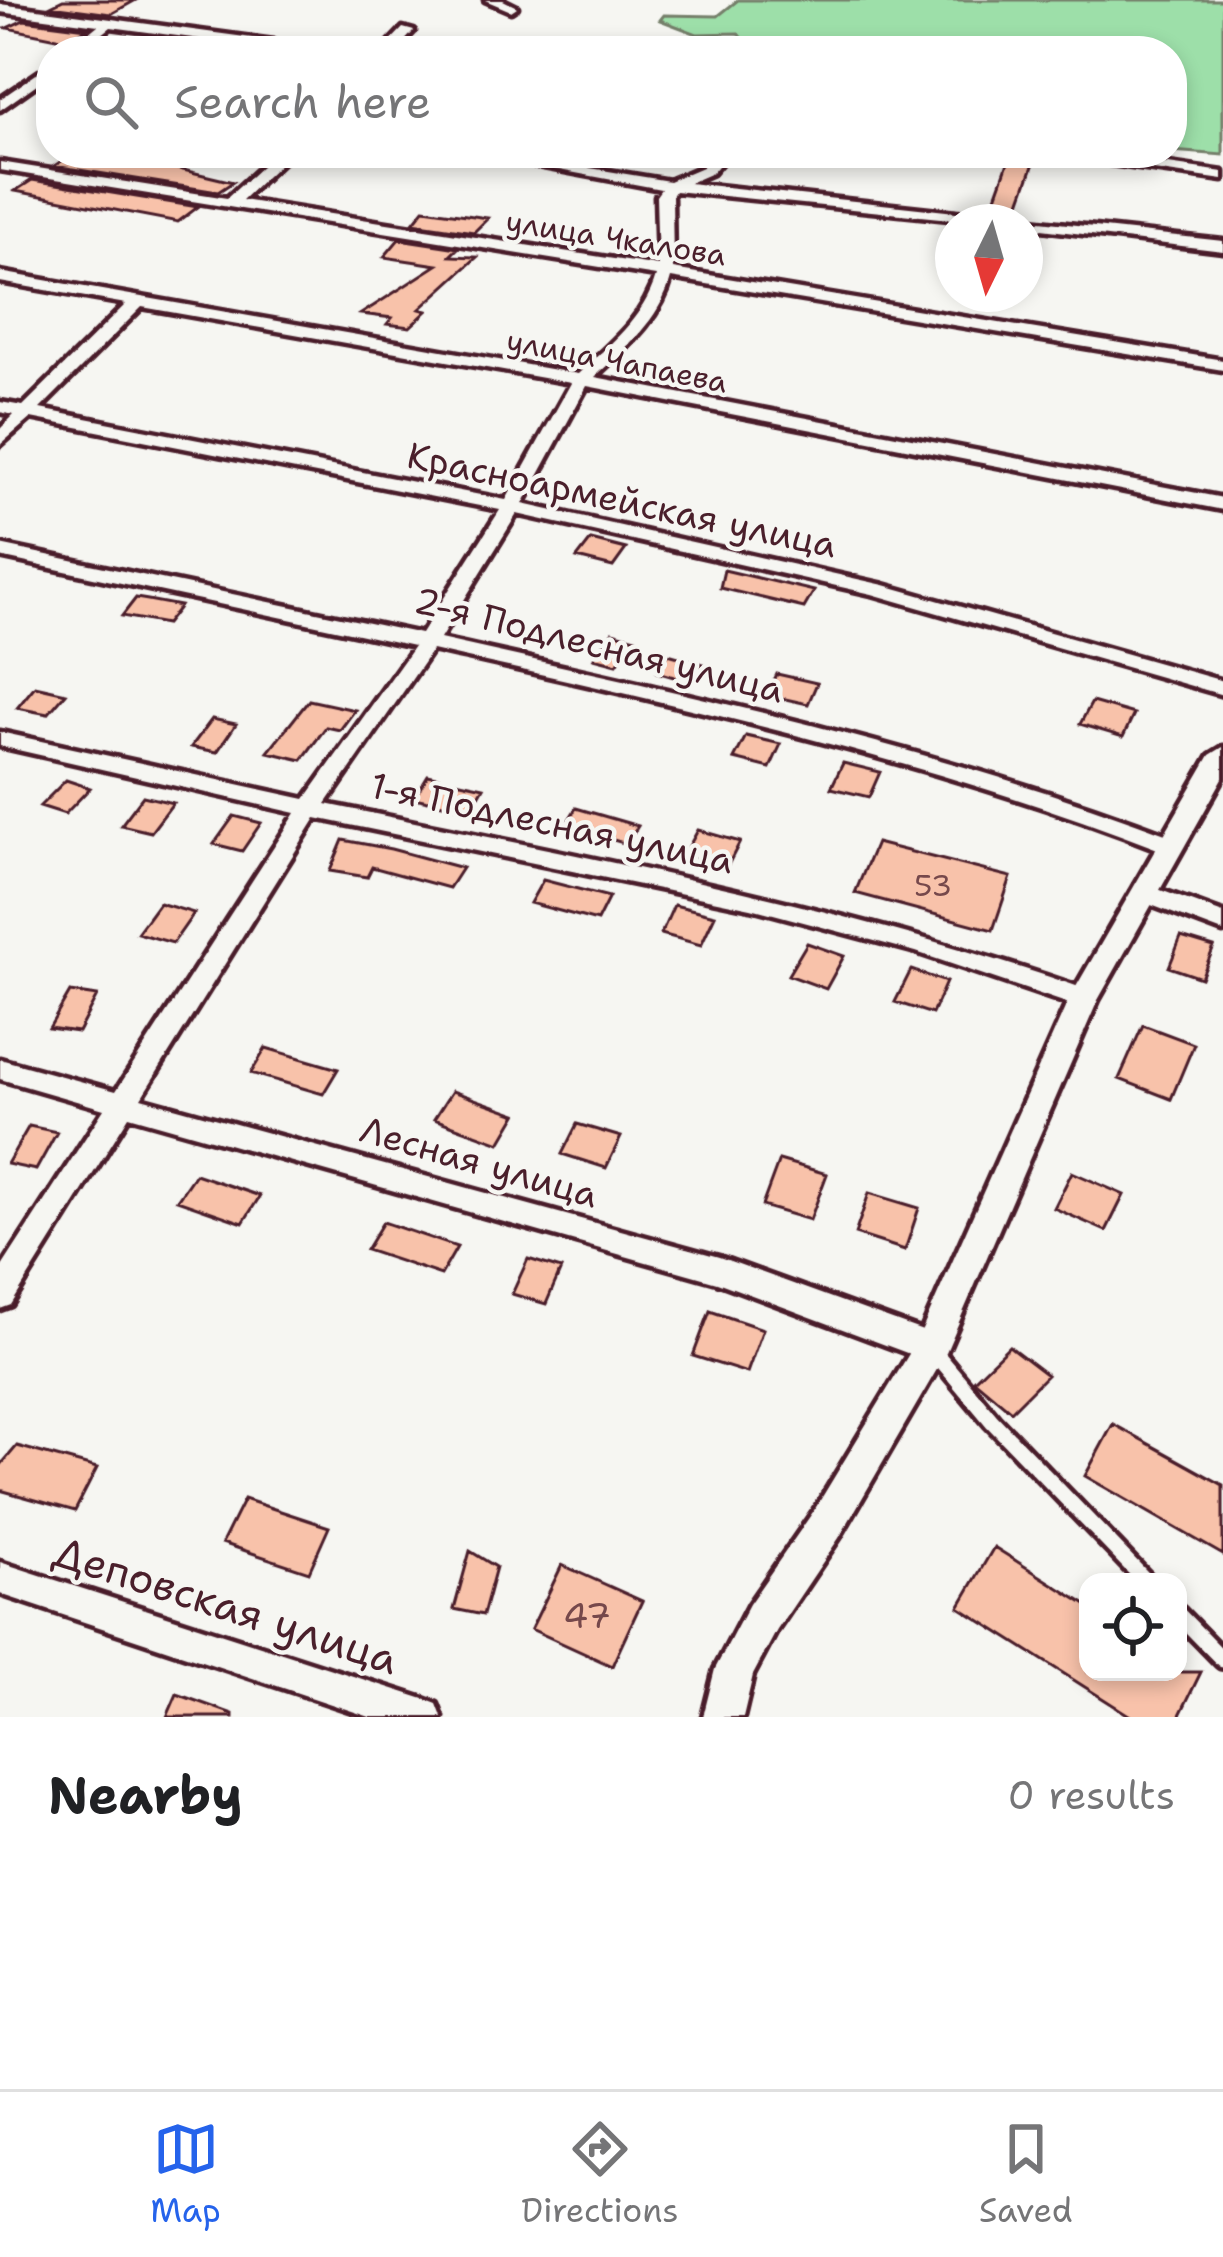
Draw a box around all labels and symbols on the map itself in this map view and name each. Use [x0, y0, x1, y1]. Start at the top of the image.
street label: улица Чкалова [503, 200, 729, 276]
north arrow [935, 204, 1043, 312]
street label: улица Чапаева [503, 319, 731, 403]
street label: Красноармейская улица [403, 431, 841, 569]
street label: 2-я Подлесная улица [409, 575, 789, 715]
street label: 1-я Подлесная улица [366, 761, 738, 885]
house number: 53 [914, 865, 952, 906]
street label: Лесная улица [354, 1105, 604, 1219]
street label: Деповская улица [47, 1523, 405, 1687]
house number: 47 [563, 1591, 611, 1640]

